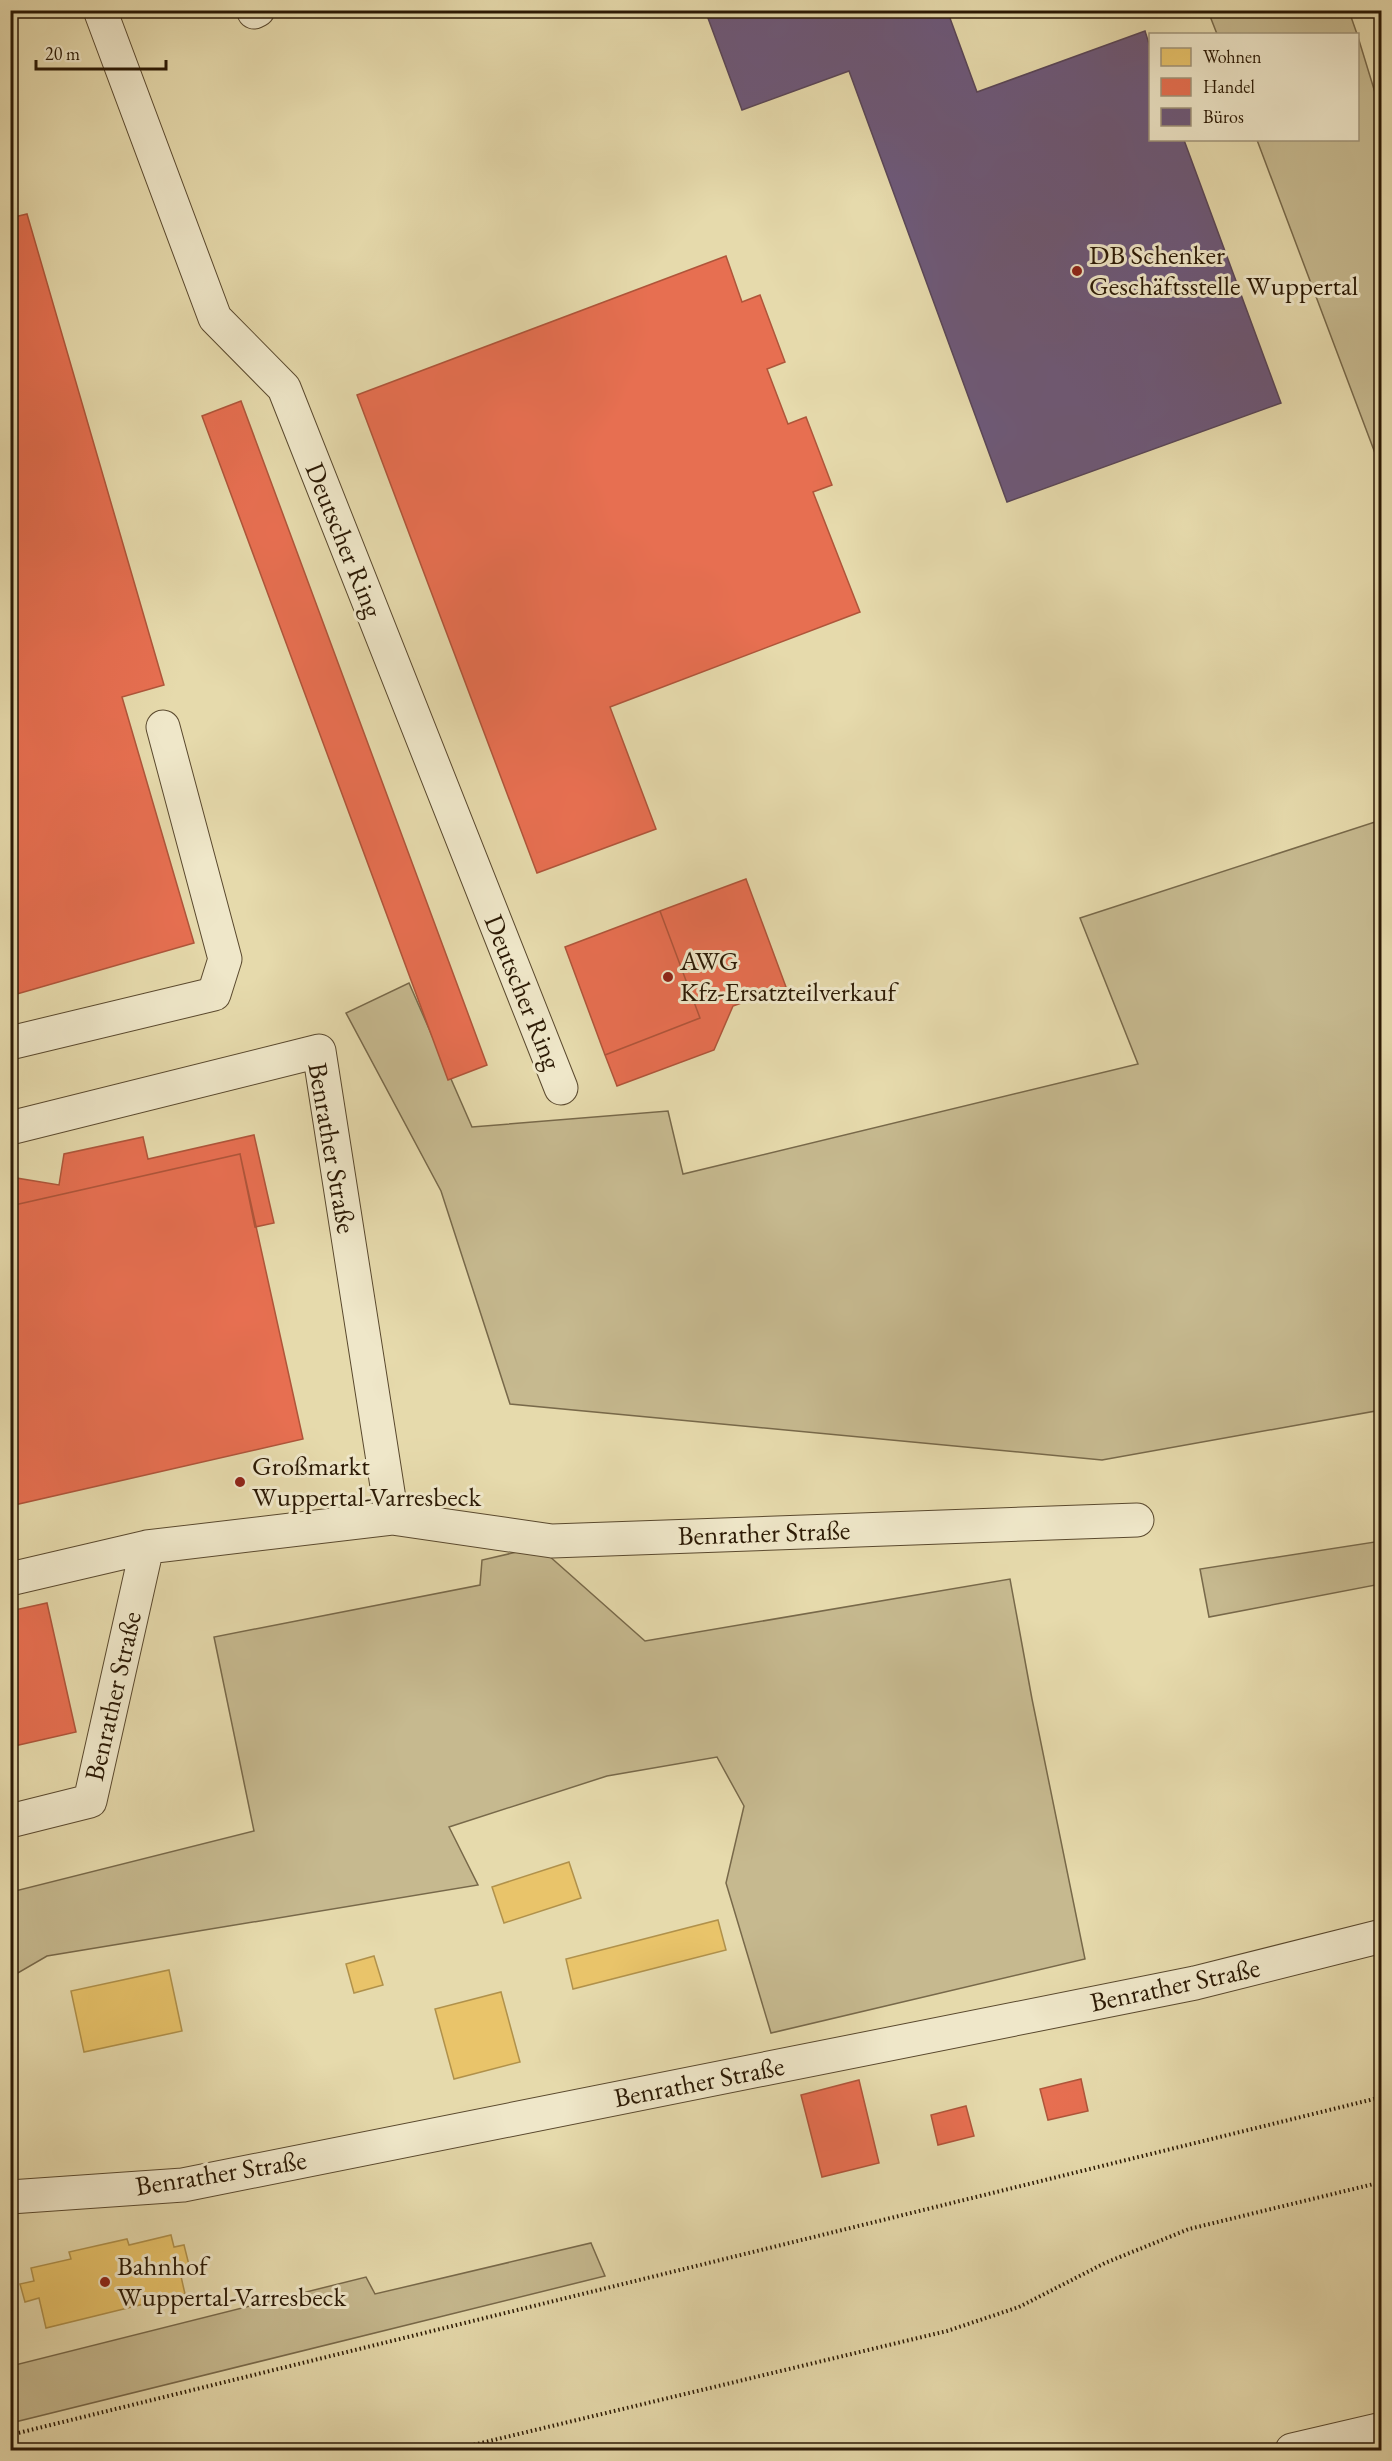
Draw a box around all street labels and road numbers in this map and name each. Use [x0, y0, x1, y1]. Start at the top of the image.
street label: Deutscher Ring [298, 457, 392, 623]
street label: Deutscher Ring [477, 909, 571, 1075]
street label: Benrather Straße [300, 1060, 365, 1236]
street label: Benrather Straße [677, 1512, 851, 1553]
street label: Benrather Straße [76, 1608, 149, 1784]
street label: Benrather Straße [1087, 1949, 1263, 2020]
street label: Benrather Straße [611, 2048, 787, 2115]
street label: Benrather Straße [133, 2142, 309, 2203]

